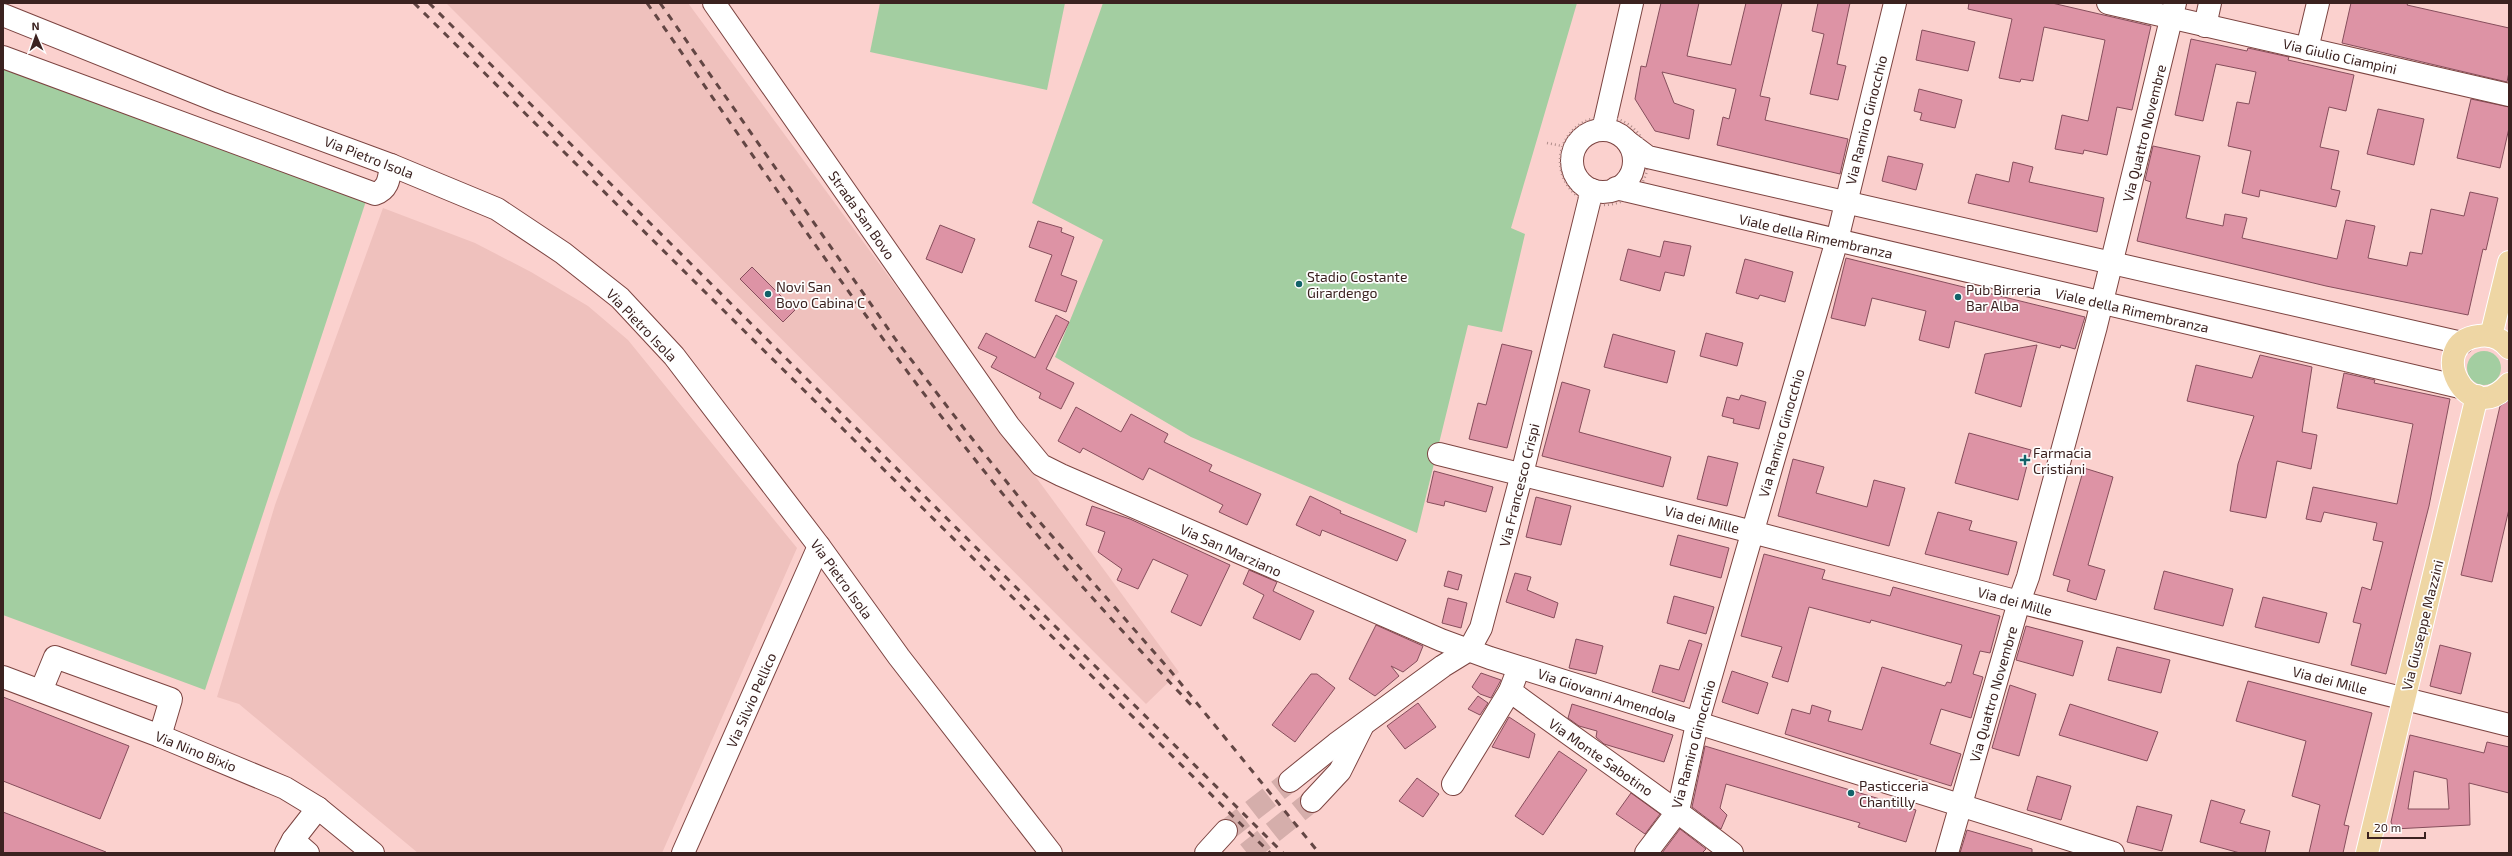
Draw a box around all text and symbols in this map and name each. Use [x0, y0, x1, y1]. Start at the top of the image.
north arrow [16, 16, 56, 56]
text: N [31, 19, 40, 32]
street label: Via Giulio Ciampini [2281, 35, 2399, 77]
street label: Via Ramiro Ginocchio [1842, 53, 1890, 187]
street label: Via Quattro Novembre [2119, 63, 2169, 203]
street label: Via Pietro Isola [322, 132, 416, 182]
street label: Strada San Bovo [825, 168, 899, 262]
street label: Viale della Rimembranza [1737, 210, 1895, 262]
place label: Stadio Costante Girardengo [1307, 268, 1407, 301]
place label: Novi San Bovo Cabina C [776, 278, 865, 311]
marker: Stadio Costante Girardengo [1294, 279, 1304, 289]
place label: Pub Birreria Bar Alba [1966, 281, 2041, 314]
street label: Viale della Rimembranza [2053, 284, 2211, 336]
street label: Via Pietro Isola [603, 285, 681, 365]
marker: Novi San Bovo Cabina C [763, 289, 773, 299]
marker: Pub Birreria Bar Alba [1953, 292, 1963, 302]
street label: Via Ramiro Ginocchio [1755, 367, 1807, 499]
street label: Via Francesco Crispi [1495, 422, 1543, 548]
place label: Farmacia Cristiani [2033, 444, 2091, 477]
marker: Farmacia Cristiani [2020, 455, 2030, 465]
street label: Via dei Mille [1663, 501, 1741, 537]
street label: Via San Marziano [1177, 520, 1285, 580]
street label: Via Pietro Isola [807, 536, 877, 622]
street label: Via Giuseppe Mazzini [2398, 558, 2446, 692]
street label: Via dei Mille [1976, 583, 2054, 619]
street label: Via Quattro Novembre [1965, 624, 2021, 764]
street label: Via Silvio Pellico [722, 650, 780, 750]
street label: Via dei Mille [2291, 662, 2369, 698]
street label: Via Giovanni Amendola [1535, 665, 1679, 725]
street label: Via Ramiro Ginocchio [1668, 678, 1718, 810]
street label: Via Monte Sabotino [1546, 715, 1656, 799]
street label: Via Nino Bixio [153, 727, 239, 775]
place label: Pasticceria Chantilly [1859, 777, 1929, 810]
marker: Pasticceria Chantilly [1846, 788, 1856, 798]
scale bar [2368, 814, 2425, 840]
text: 20 m [2374, 820, 2401, 834]

